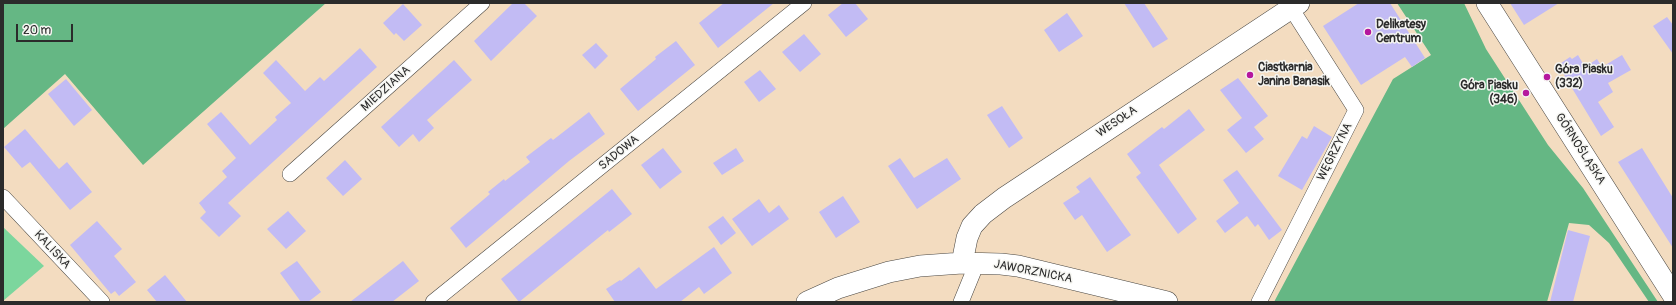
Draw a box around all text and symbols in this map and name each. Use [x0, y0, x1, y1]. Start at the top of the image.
scale bar [18, 16, 75, 42]
place label: Delikatesy Centrum [1376, 18, 1426, 46]
text: 20 m [23, 23, 51, 38]
marker: Delikatesy Centrum [1363, 27, 1373, 37]
place label: Ciastkarnia Janina Banasik [1258, 61, 1330, 89]
street label: MIEDZIANA [359, 63, 413, 115]
place label: Góra Piasku (332) [1555, 63, 1613, 91]
marker: Ciastkarnia Janina Banasik [1245, 70, 1255, 80]
marker: Góra Piasku (332) [1542, 72, 1552, 82]
place label: Góra Piasku (346) [1460, 79, 1518, 107]
marker: Góra Piasku (346) [1521, 88, 1531, 98]
street label: WESOŁA [1094, 103, 1140, 141]
street label: GÓRNOŚLĄSKA [1552, 111, 1608, 187]
street label: WĘGRZYNA [1314, 121, 1356, 183]
street label: SADOWA [596, 133, 642, 173]
street label: KALISKA [31, 228, 73, 272]
street label: JAWORZNICKA [992, 257, 1074, 287]

